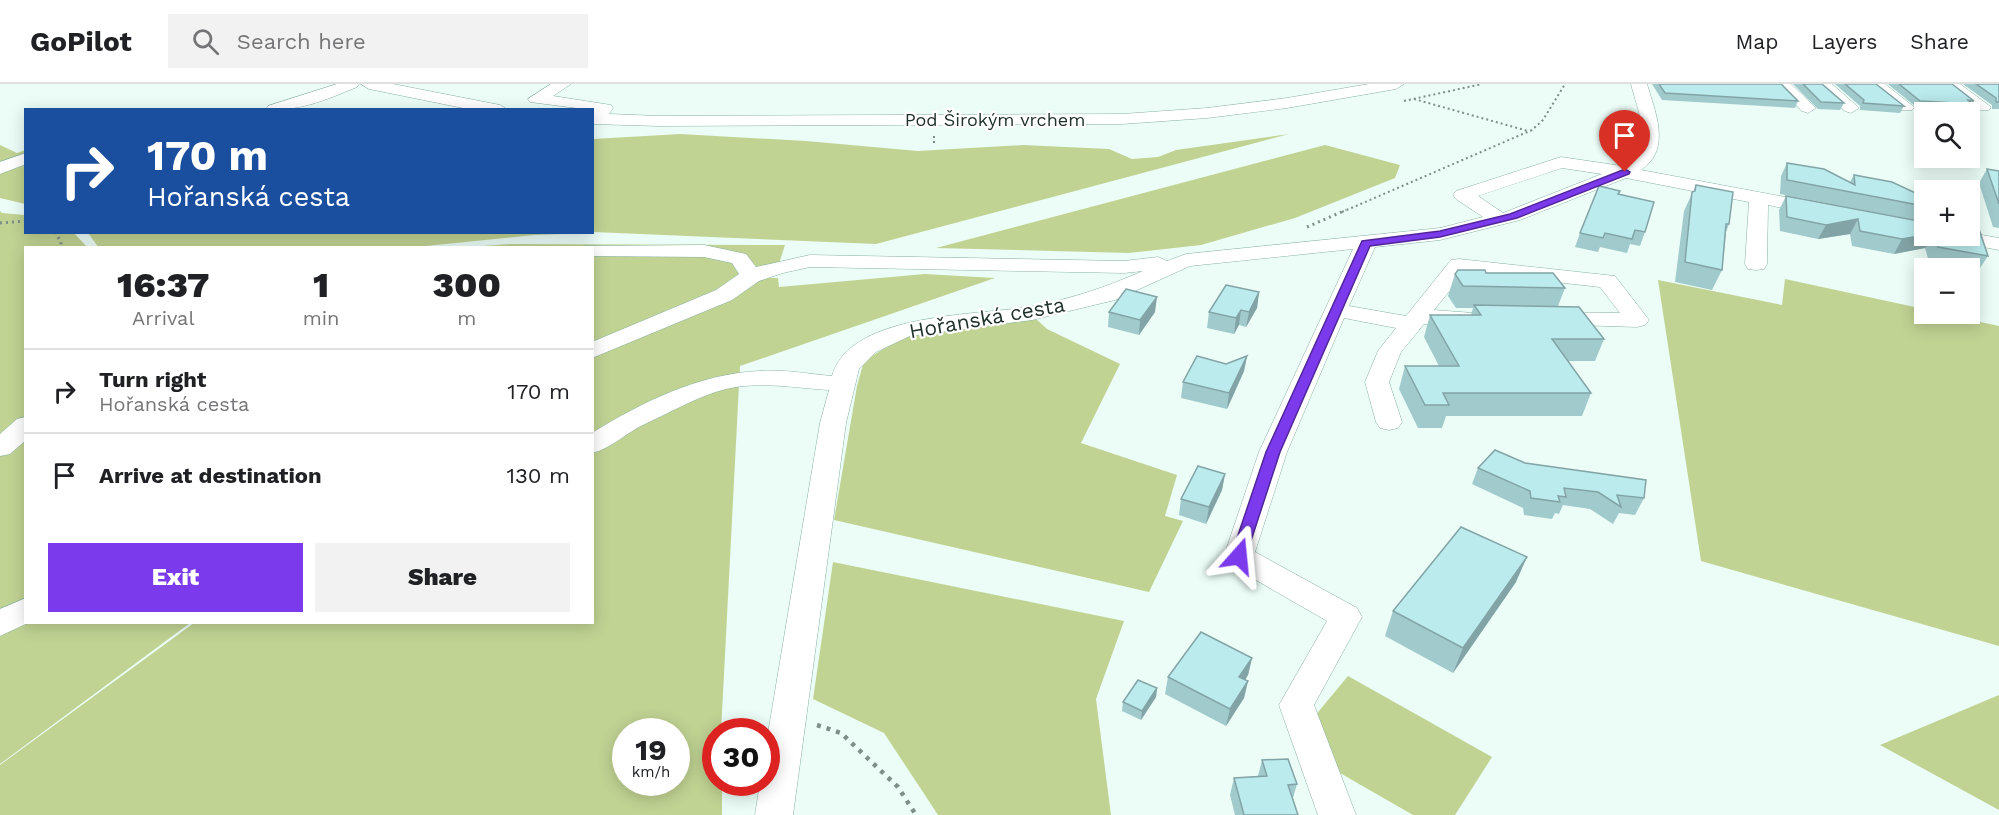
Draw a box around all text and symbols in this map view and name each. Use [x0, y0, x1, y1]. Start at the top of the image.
search box [168, 14, 588, 68]
text: GoPilot [30, 25, 132, 58]
icon: search [189, 25, 222, 58]
text: Search here [237, 29, 366, 54]
text: Map [1735, 29, 1778, 54]
text: Layers [1811, 29, 1877, 54]
text: Share [1910, 29, 1969, 54]
map controls [1914, 102, 1980, 324]
button: search [1914, 102, 1980, 168]
street label: Pod Širokým vrchem [905, 109, 1085, 130]
pin [1599, 110, 1650, 172]
icon: arrive [1608, 119, 1641, 152]
text: 170 m [147, 131, 268, 180]
icon: right [48, 132, 126, 210]
button: + [1914, 180, 1980, 246]
text: Hořanská cesta [147, 181, 350, 213]
button: − [1914, 258, 1980, 324]
text: 16:37 [117, 264, 210, 306]
text: 1 [313, 264, 329, 306]
text: 300 [433, 264, 501, 306]
street label: Hořanská cesta [907, 291, 1067, 344]
text: Arrival [132, 306, 195, 330]
text: min [303, 306, 339, 330]
text: m [457, 306, 476, 330]
text: Turn right [99, 367, 206, 392]
icon: right [48, 375, 81, 408]
text: 170 m [507, 379, 570, 404]
text: Hořanská cesta [99, 392, 249, 416]
icon: arrive [48, 459, 81, 492]
text: Arrive at destination [99, 463, 322, 488]
text: 130 m [506, 463, 570, 488]
position arrow [1207, 524, 1271, 588]
button: Exit [48, 543, 303, 612]
button: Share [315, 543, 570, 612]
speed limit sign: 30 [702, 718, 780, 796]
text: 19 [635, 732, 667, 767]
text: km/h [632, 763, 670, 781]

